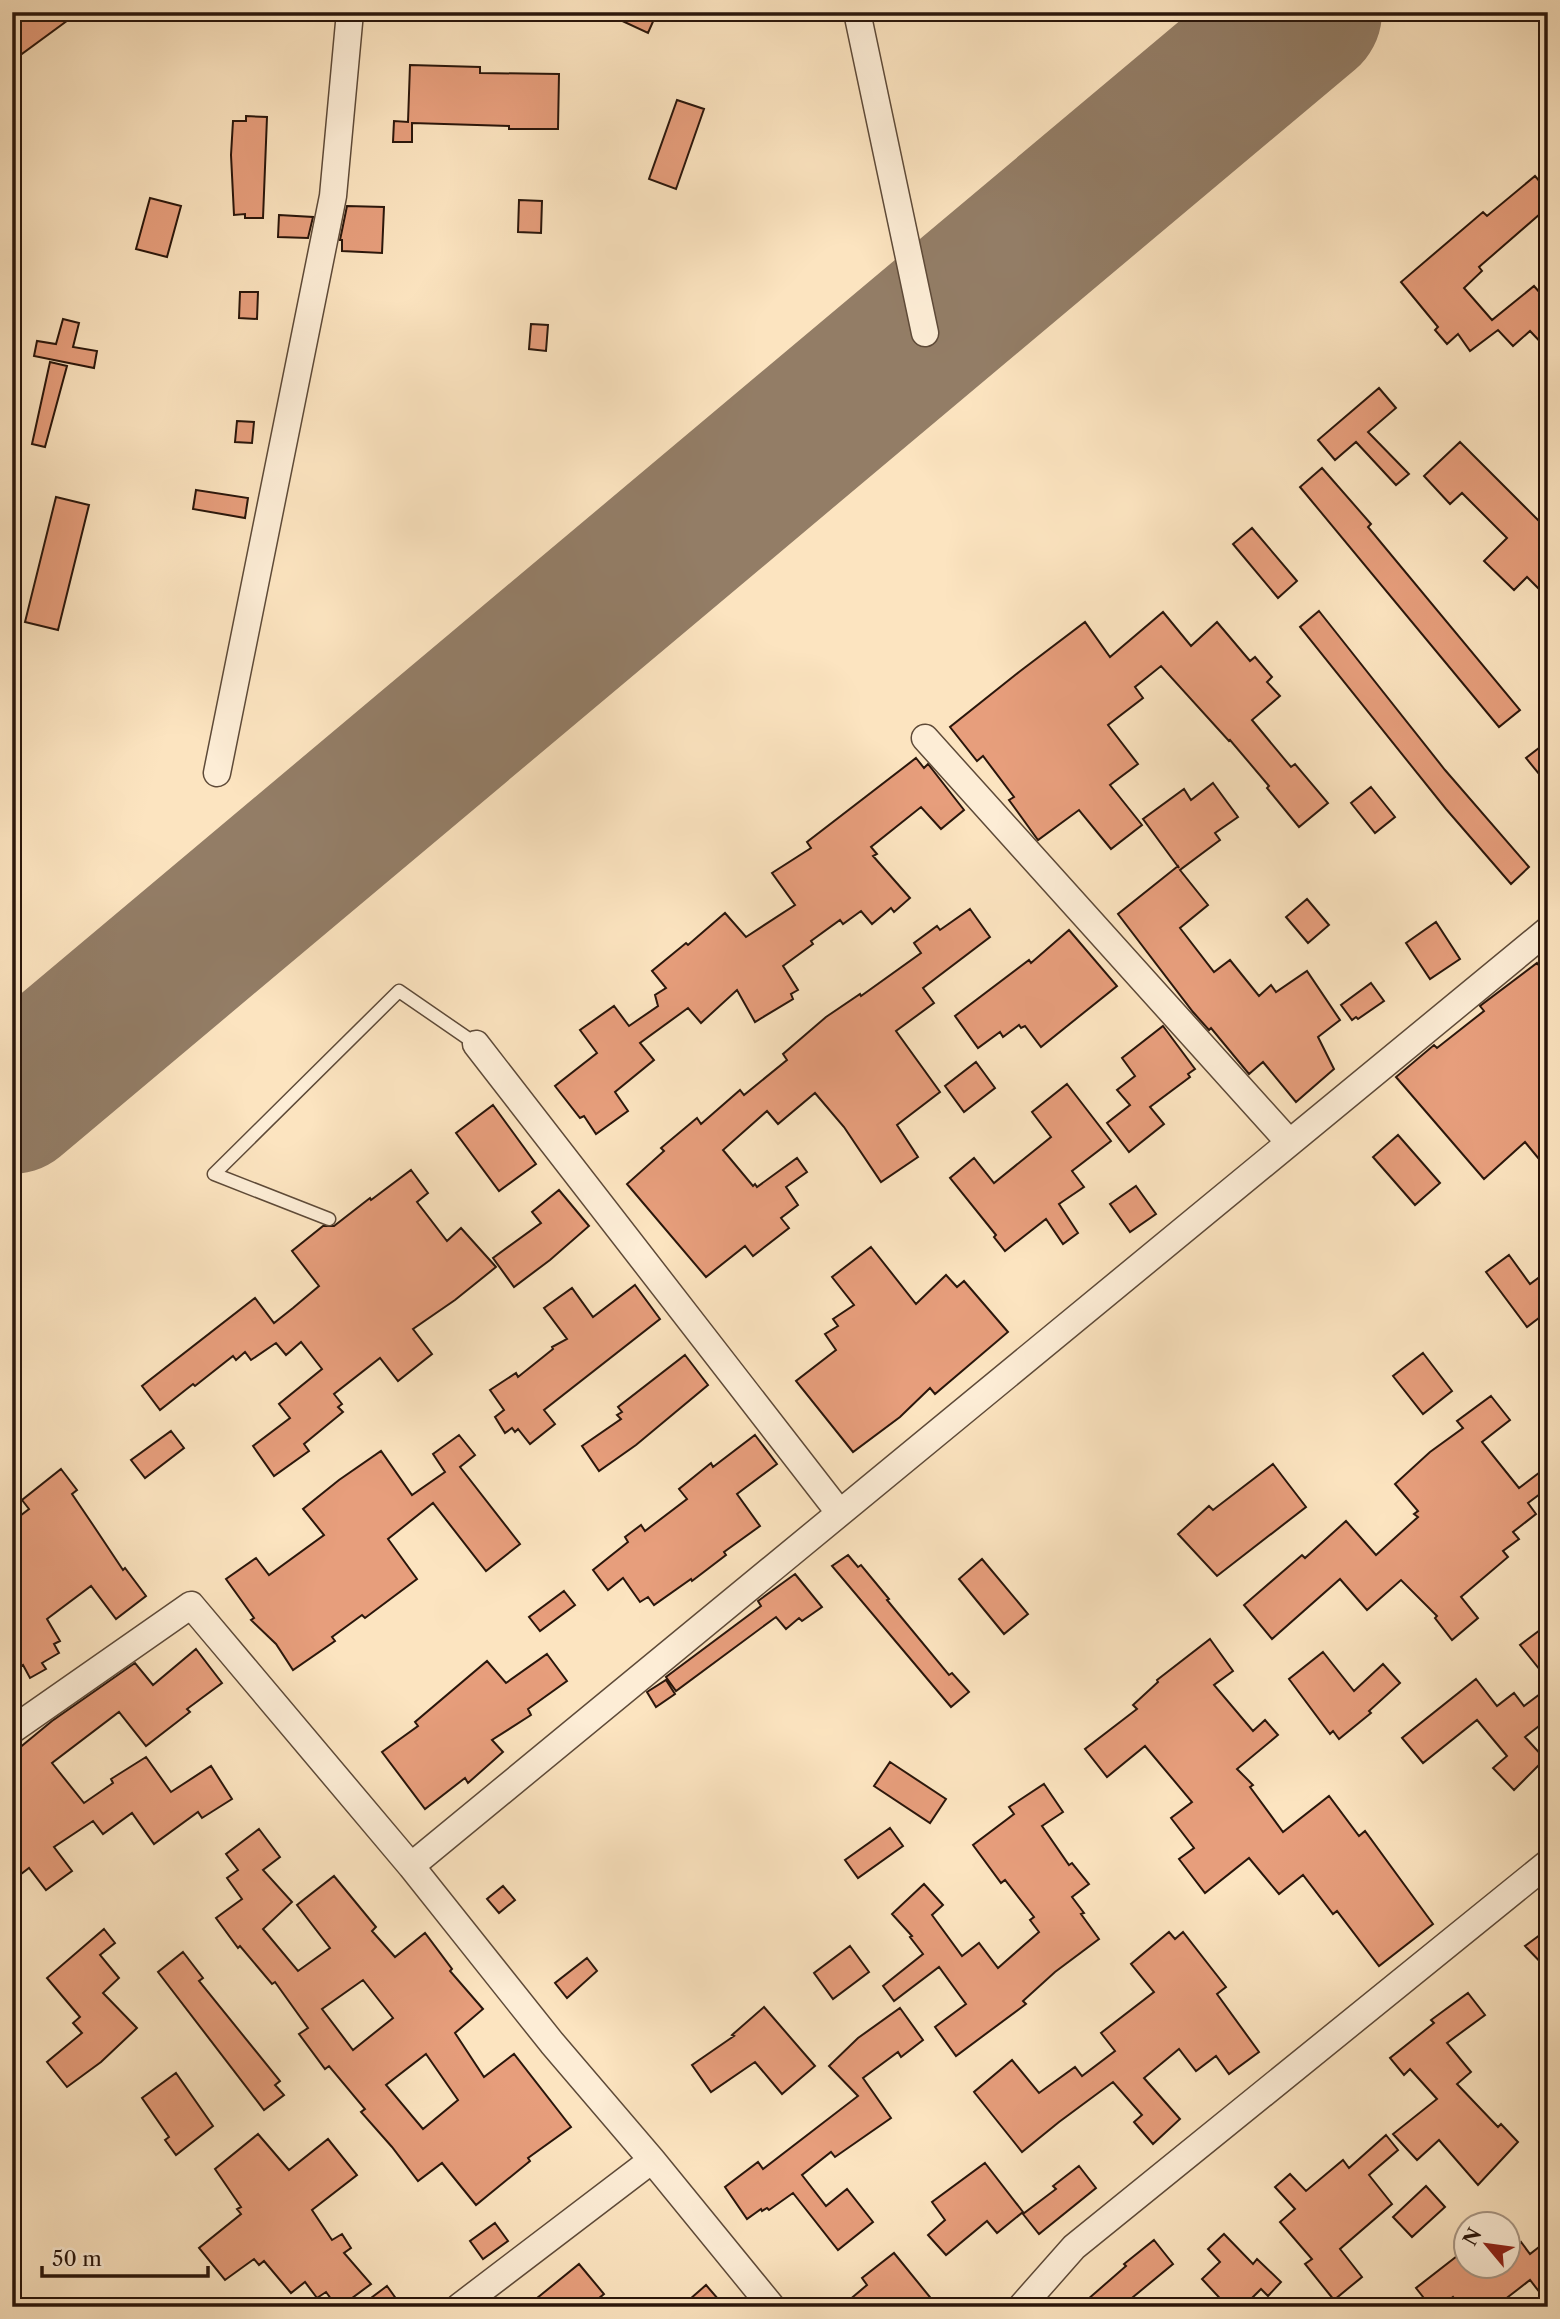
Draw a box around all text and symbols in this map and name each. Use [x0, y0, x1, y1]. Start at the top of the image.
north arrow [1452, 2210, 1522, 2280]
text: N [1459, 2224, 1487, 2250]
scale bar [42, 2235, 208, 2279]
text: 50 m [52, 2246, 102, 2271]

